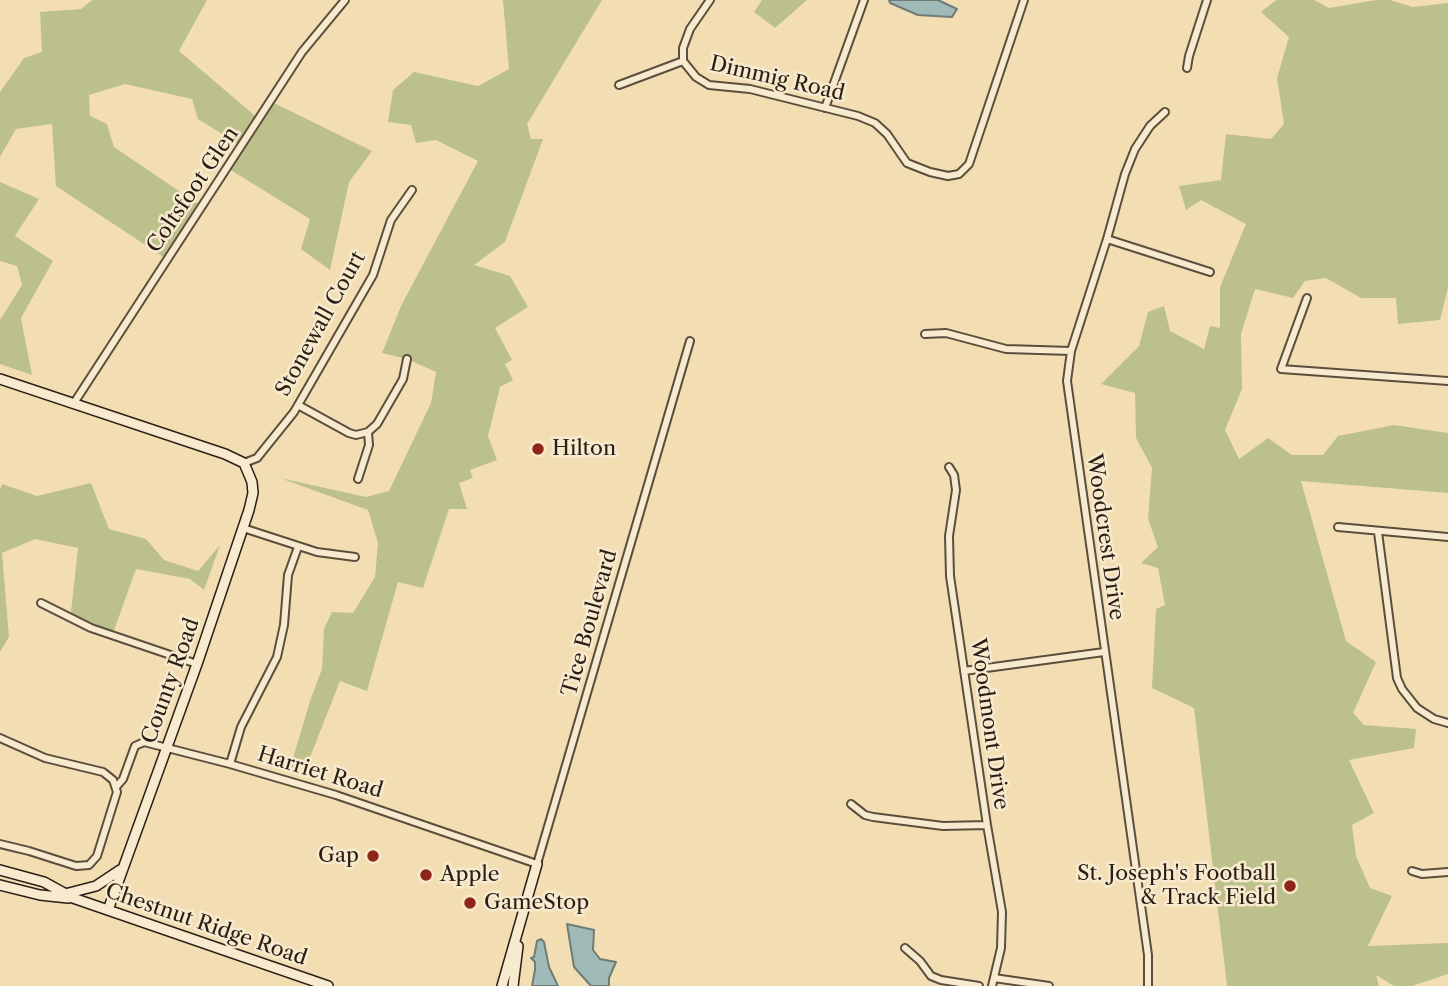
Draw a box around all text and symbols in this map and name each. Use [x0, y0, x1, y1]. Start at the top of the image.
street label: Dimmig Road [707, 51, 847, 107]
street label: Coltsfoot Glen [142, 122, 244, 258]
street label: Stonewall Court [271, 247, 371, 401]
place label: Hilton [552, 436, 616, 462]
marker: Hilton [530, 441, 546, 457]
street label: Woodcrest Drive [1081, 452, 1129, 622]
street label: Tice Boulevard [557, 547, 623, 699]
street label: County Road [137, 615, 205, 747]
street label: Woodmont Drive [964, 637, 1014, 811]
street label: Harriet Road [254, 742, 386, 804]
place label: Gap [318, 843, 359, 869]
marker: Gap [365, 848, 381, 864]
place label: St. Joseph's Football & Track Field [1077, 861, 1276, 911]
place label: Apple [440, 862, 499, 888]
marker: Apple [418, 867, 434, 883]
marker: St. Joseph's Football & Track Field [1282, 878, 1298, 894]
street label: Chestnut Ridge Road [102, 879, 310, 971]
place label: GameStop [484, 890, 589, 916]
marker: GameStop [462, 895, 478, 911]

